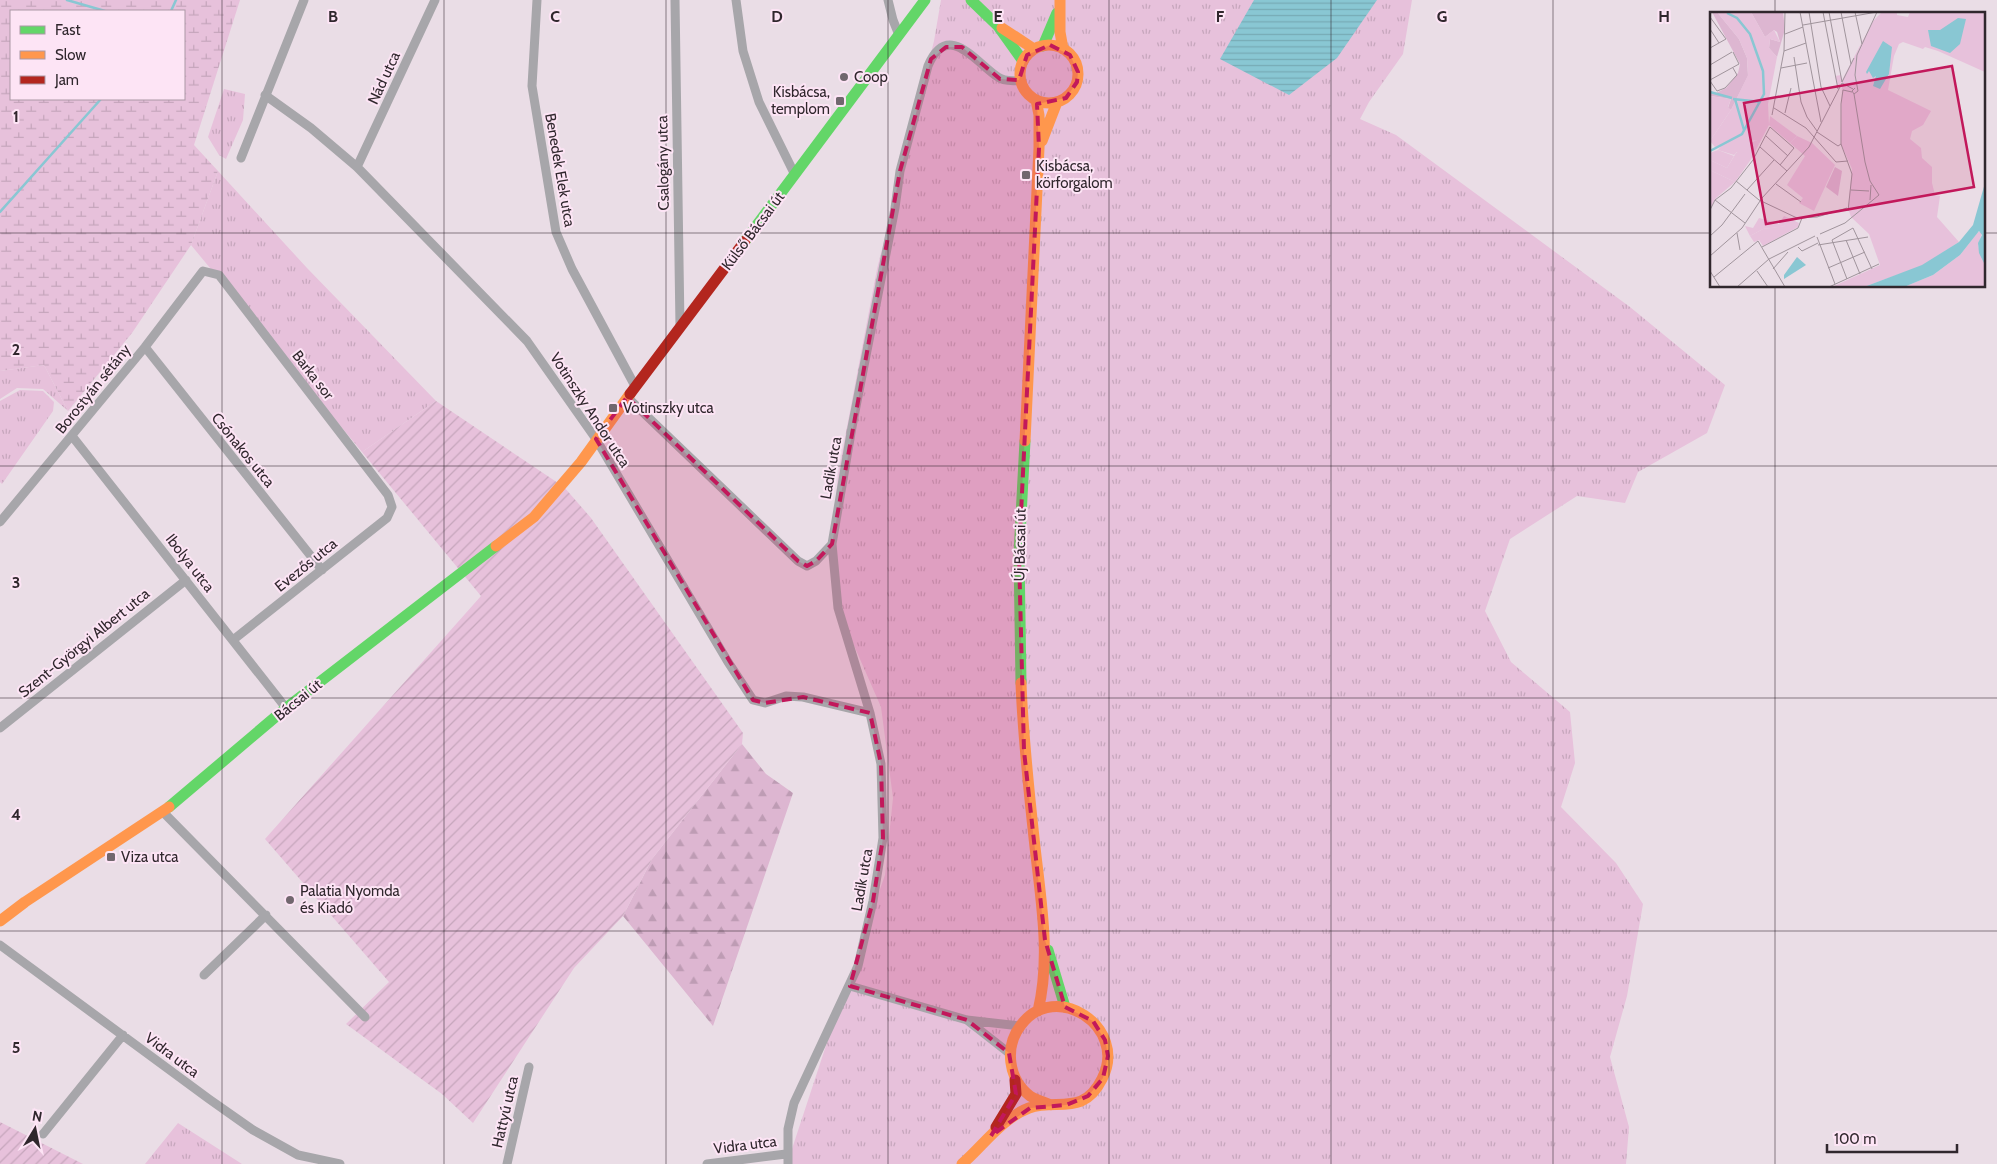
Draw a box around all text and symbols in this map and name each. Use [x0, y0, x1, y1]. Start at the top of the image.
text: B [328, 7, 338, 26]
text: C [550, 7, 560, 26]
text: D [771, 7, 783, 26]
text: E [993, 7, 1003, 26]
text: F [1216, 7, 1225, 26]
text: G [1437, 7, 1447, 26]
text: H [1658, 7, 1670, 26]
legend [10, 10, 185, 100]
inset map [1710, 12, 1984, 288]
text: Fast [55, 21, 80, 39]
text: Slow [55, 46, 86, 64]
street label: Nád utca [364, 48, 404, 107]
place label: Coop [854, 68, 888, 86]
text: Jam [54, 71, 79, 89]
marker: Coop [838, 71, 850, 83]
place label: Kisbácsa, templom [771, 83, 830, 118]
marker: Kisbácsa, templom [834, 95, 846, 107]
text: 1 [13, 107, 19, 126]
street label: Benedek Elek utca [541, 112, 579, 229]
street label: Csalogány utca [653, 115, 673, 211]
place label: Kisbácsa, körforgalom [1036, 157, 1113, 192]
marker: Kisbácsa, körforgalom [1020, 169, 1032, 181]
street label: Külső Bácsai út [718, 188, 788, 274]
text: 2 [12, 340, 20, 359]
street label: Borostyán sétány [52, 340, 135, 437]
street label: Barka sor [288, 347, 338, 403]
street label: Votinszky Andor utca [546, 349, 634, 471]
place label: Votinszky utca [623, 399, 715, 417]
marker: Votinszky utca [607, 402, 619, 414]
street label: Csónakos utca [208, 409, 279, 491]
street label: Ladik utca [817, 435, 845, 501]
street label: Új Bácsai út [1009, 508, 1030, 582]
street label: Ibolya utca [162, 530, 219, 596]
street label: Evezős utca [271, 534, 341, 596]
text: 3 [12, 573, 20, 592]
street label: Szent-Györgyi Albert utca [15, 584, 154, 701]
street label: Bácsai út [271, 675, 325, 725]
text: 4 [11, 805, 21, 824]
street label: Ladik utca [848, 847, 876, 913]
place label: Viza utca [121, 848, 179, 866]
marker: Viza utca [105, 851, 117, 863]
place label: Palatia Nyomda és Kiadó [300, 882, 401, 917]
marker: Palatia Nyomda és Kiadó [284, 894, 296, 906]
street label: Vidra utca [141, 1029, 203, 1082]
text: 5 [12, 1038, 20, 1057]
street label: Hattyú utca [488, 1074, 522, 1150]
north arrow [10, 1104, 60, 1154]
text: N [31, 1106, 44, 1126]
scale bar [1827, 1122, 1957, 1154]
text: 100 m [1834, 1130, 1876, 1148]
street label: Vidra utca [712, 1132, 778, 1158]

